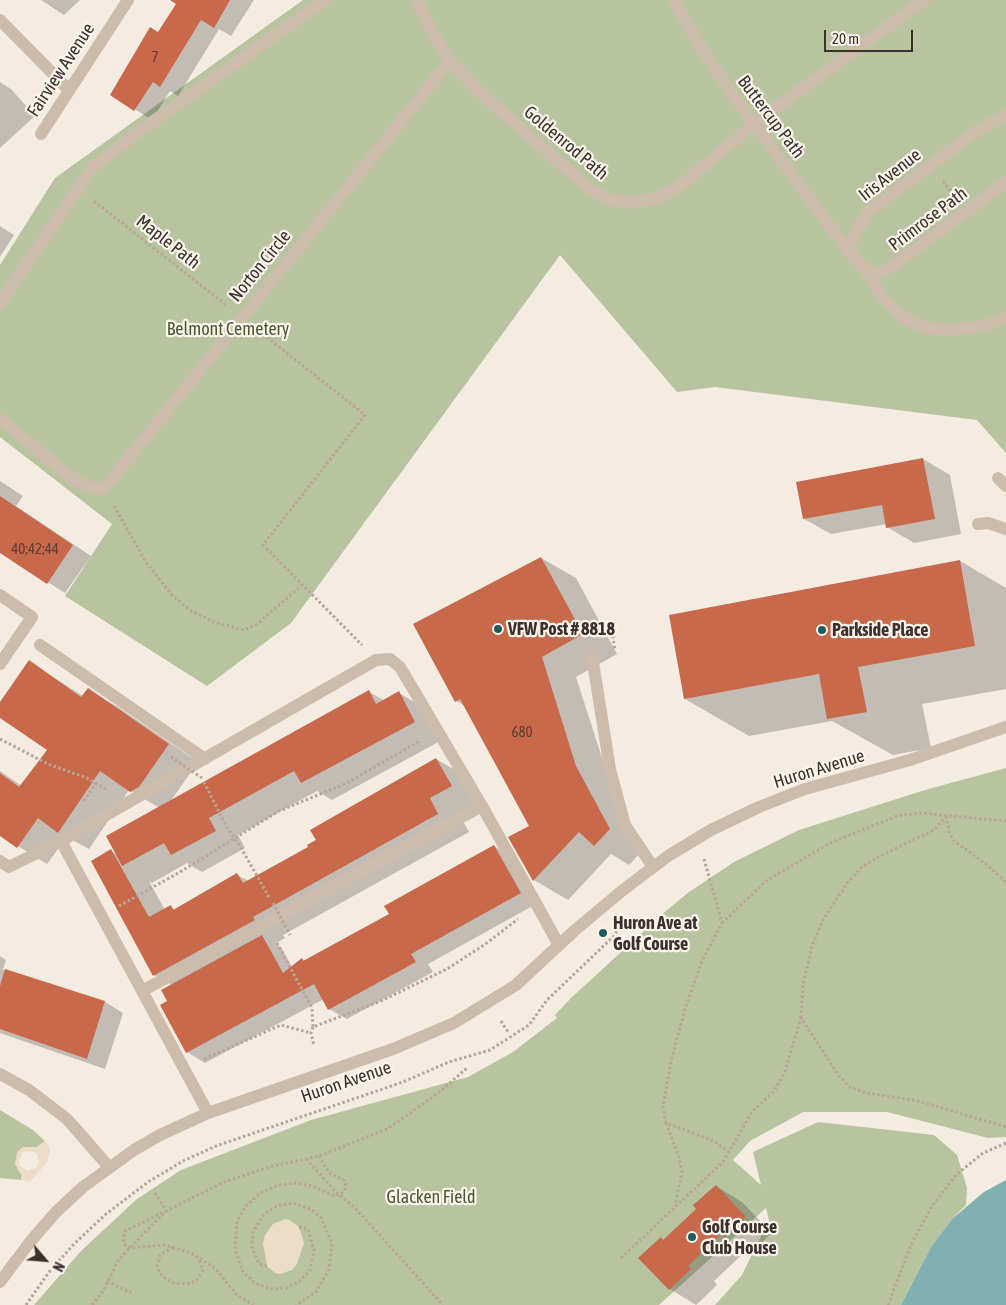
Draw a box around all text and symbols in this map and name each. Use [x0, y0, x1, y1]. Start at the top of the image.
street label: Fairview Avenue [23, 19, 99, 121]
scale bar [826, 20, 915, 52]
text: 20 m [832, 30, 859, 47]
house number: 7 [151, 48, 159, 66]
street label: Buttercup Path [733, 71, 809, 163]
street label: Goldenrod Path [519, 101, 613, 185]
street label: Iris Avenue [855, 144, 925, 206]
street label: Primrose Path [884, 182, 972, 256]
street label: Maple Path [132, 210, 204, 274]
street label: Norton Circle [225, 226, 295, 306]
park label: Belmont Cemetery [167, 318, 289, 340]
house number: 40;42;44 [11, 540, 59, 558]
place label: VFW Post # 8818 [508, 618, 615, 640]
place label: Parkside Place [832, 619, 929, 641]
marker: VFW Post # 8818 [492, 623, 504, 635]
marker: Parkside Place [816, 624, 828, 636]
house number: 680 [511, 723, 533, 741]
street label: Huron Avenue [771, 745, 867, 793]
place label: Huron Ave at Golf Course [613, 912, 697, 954]
marker: Huron Ave at Golf Course [597, 927, 609, 939]
street label: Huron Avenue [298, 1056, 394, 1108]
park label: Glacken Field [387, 1186, 475, 1208]
place label: Golf Course Club House [702, 1216, 777, 1258]
marker: Golf Course Club House [686, 1231, 698, 1243]
north arrow [20, 1235, 70, 1285]
text: N [49, 1259, 67, 1274]

